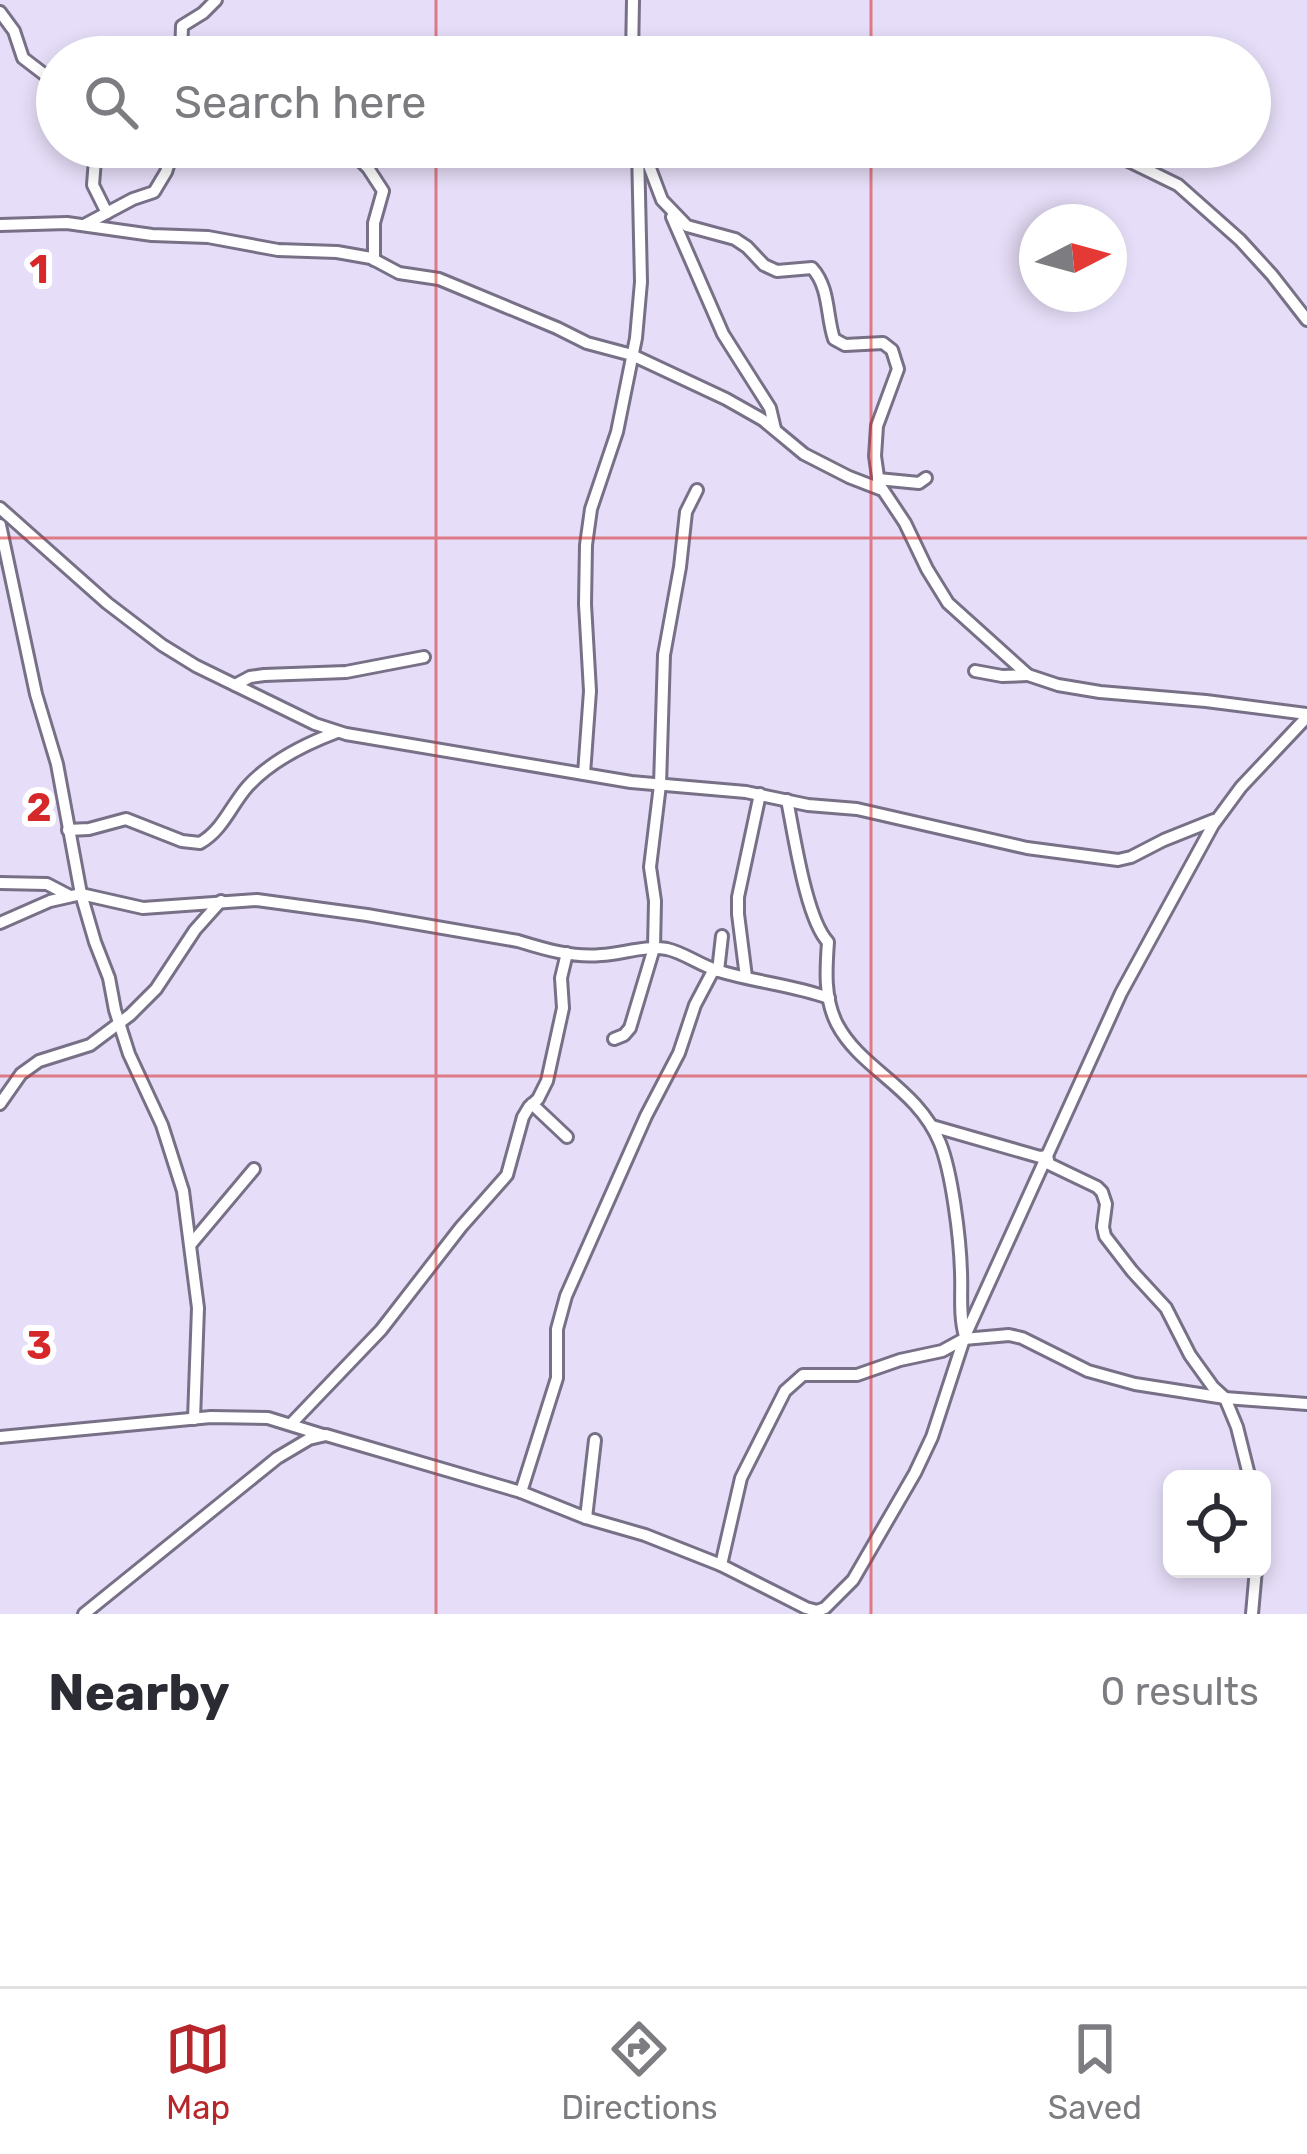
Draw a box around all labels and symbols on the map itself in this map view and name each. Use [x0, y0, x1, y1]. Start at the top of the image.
north arrow [1019, 204, 1127, 312]
text: 1 [29, 247, 49, 293]
text: 2 [26, 785, 52, 831]
text: 3 [26, 1323, 52, 1369]

